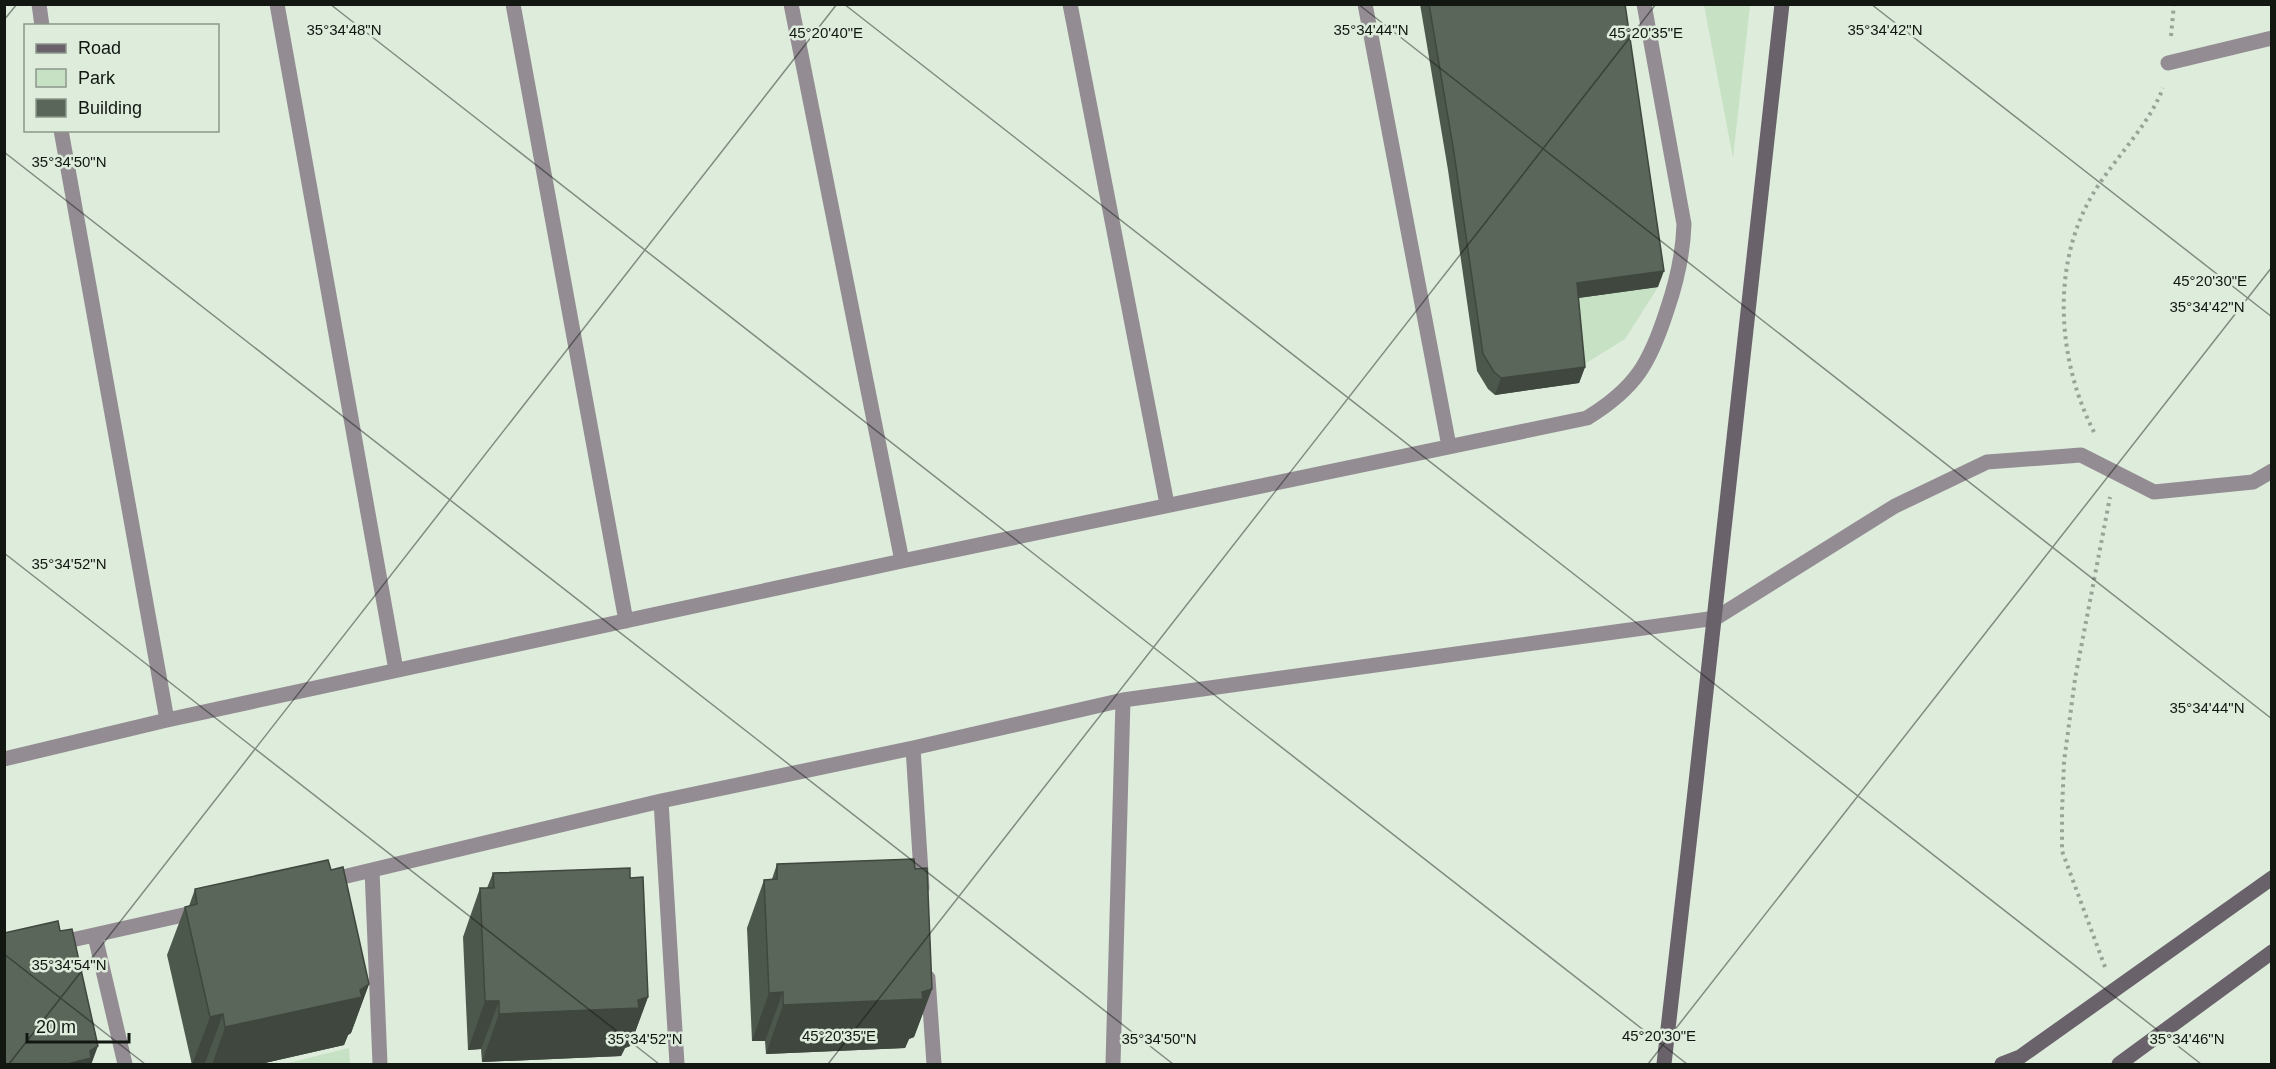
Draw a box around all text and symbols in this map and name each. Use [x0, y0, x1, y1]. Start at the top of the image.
text: 35°34'48"N [306, 21, 382, 38]
text: 35°34'44"N [1333, 21, 1409, 38]
text: 35°34'42"N [1847, 21, 1923, 38]
legend [24, 24, 219, 132]
text: 45°20'40"E [789, 24, 863, 41]
text: 45°20'35"E [1609, 24, 1683, 41]
text: Road [78, 38, 121, 58]
text: Park [78, 68, 116, 88]
text: Building [78, 98, 142, 118]
text: 35°34'50"N [31, 153, 107, 170]
text: 45°20'30"E [2173, 272, 2247, 289]
text: 35°34'42"N [2169, 298, 2245, 315]
text: 35°34'52"N [31, 555, 107, 572]
text: 35°34'44"N [2169, 699, 2245, 716]
text: 35°34'54"N [31, 956, 107, 973]
scale bar [27, 1006, 129, 1044]
text: 20 m [36, 1017, 76, 1037]
text: 45°20'35"E [802, 1027, 876, 1044]
text: 45°20'30"E [1622, 1027, 1696, 1044]
text: 35°34'52"N [607, 1030, 683, 1047]
text: 35°34'50"N [1121, 1030, 1197, 1047]
text: 35°34'46"N [2149, 1030, 2225, 1047]

